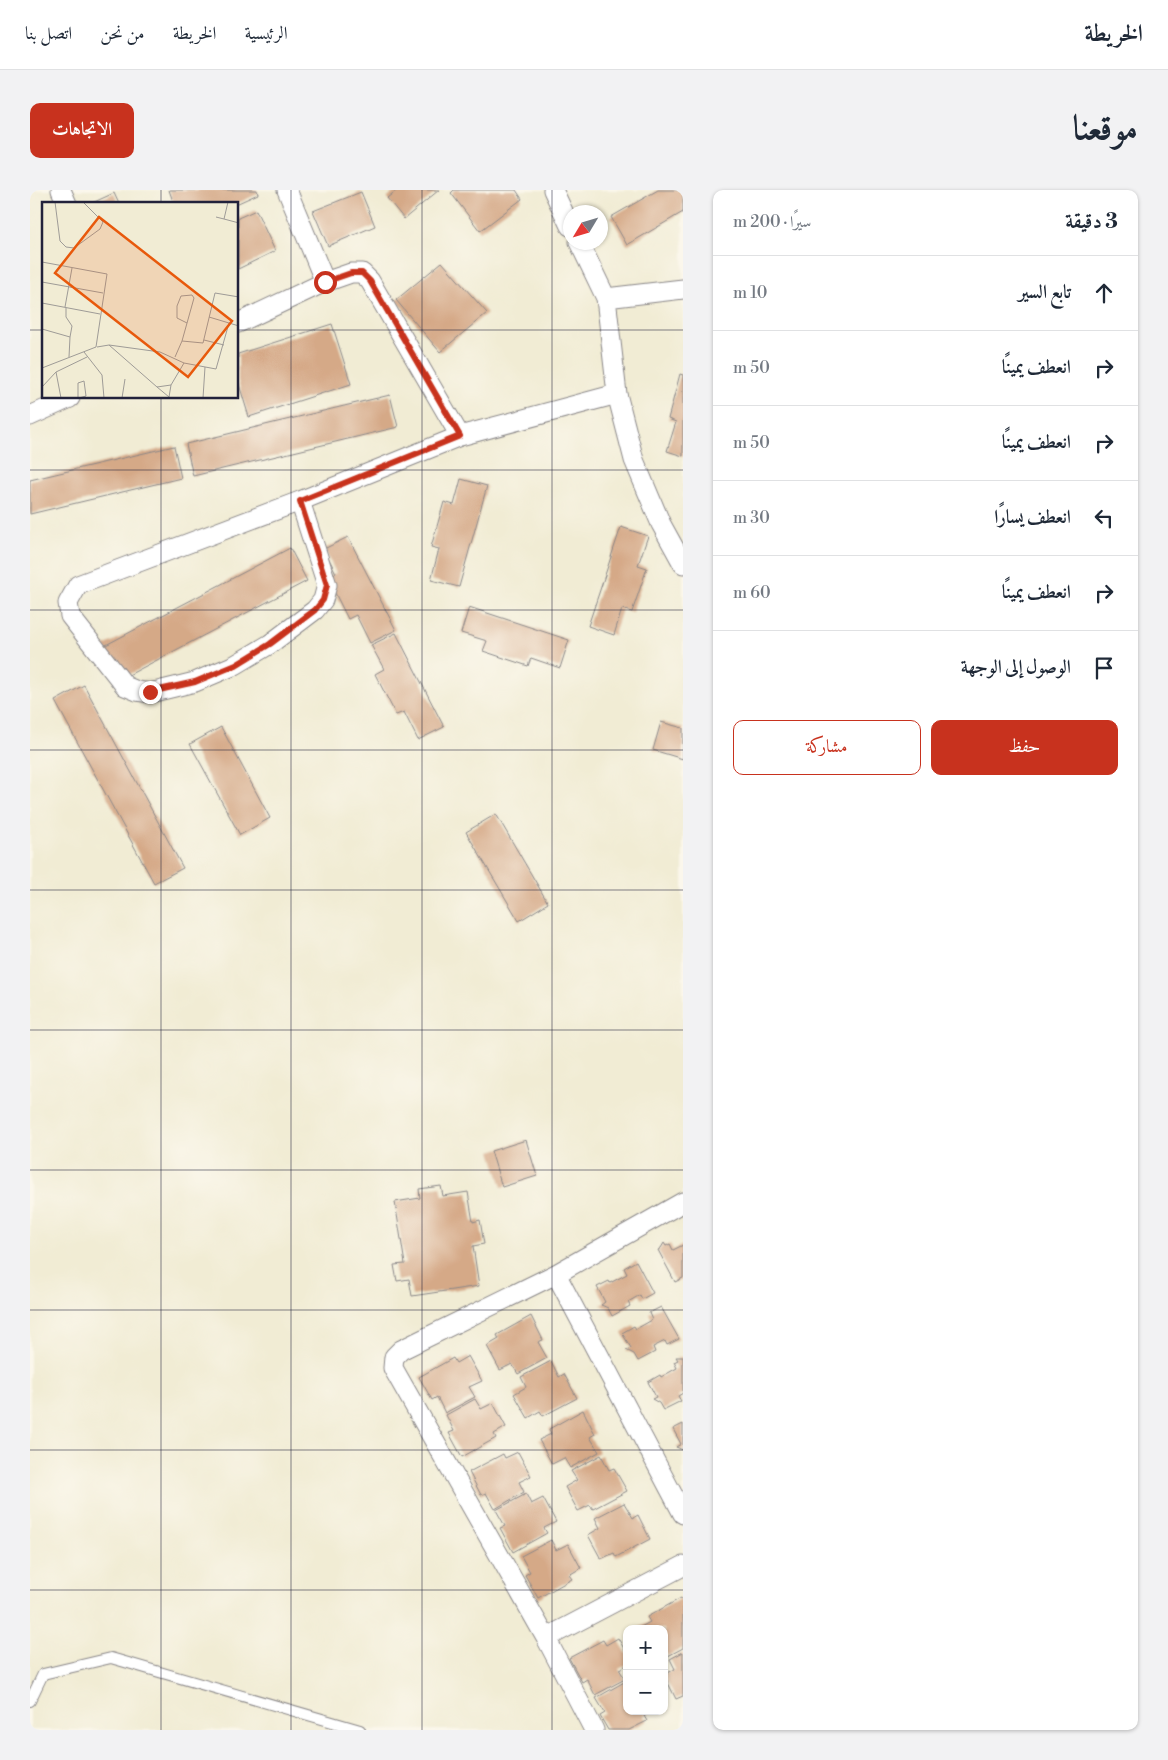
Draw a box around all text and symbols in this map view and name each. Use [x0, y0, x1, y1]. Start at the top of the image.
text: الخريطة [1085, 19, 1143, 49]
text: اتصل بنا [25, 22, 72, 45]
text: من نحن [100, 22, 145, 45]
text: الخريطة [173, 22, 216, 45]
text: الرئيسية [244, 22, 288, 45]
button: الاتجاهات [30, 103, 134, 158]
text: موقعنا [1073, 107, 1138, 150]
inset map [42, 202, 239, 399]
north arrow [563, 205, 608, 250]
text: 3 دقيقة [1065, 209, 1118, 235]
text: سيرًا · 200 m [733, 212, 811, 232]
route start [314, 271, 337, 294]
icon: ahead [1090, 279, 1118, 307]
text: تابع السير [1018, 280, 1071, 304]
text: 10 m [733, 283, 767, 303]
icon: right [1090, 354, 1118, 382]
text: انعطف يمينًا [1002, 355, 1071, 379]
text: 50 m [733, 358, 770, 378]
icon: right [1090, 429, 1118, 457]
text: انعطف يمينًا [1002, 430, 1071, 454]
text: 50 m [733, 433, 770, 453]
icon: left [1090, 504, 1118, 532]
text: انعطف يسارًا [994, 505, 1071, 529]
text: 30 m [733, 508, 770, 528]
icon: right [1090, 579, 1118, 607]
text: انعطف يمينًا [1002, 580, 1071, 604]
text: 60 m [733, 583, 771, 603]
icon: arrive [1090, 654, 1118, 682]
text: الوصول إلى الوجهة [961, 655, 1071, 679]
route end [139, 681, 162, 704]
button: مشاركة [733, 720, 921, 775]
button: حفظ [931, 720, 1118, 775]
map controls [623, 1625, 668, 1715]
button: + [623, 1625, 668, 1670]
button: − [623, 1670, 668, 1715]

